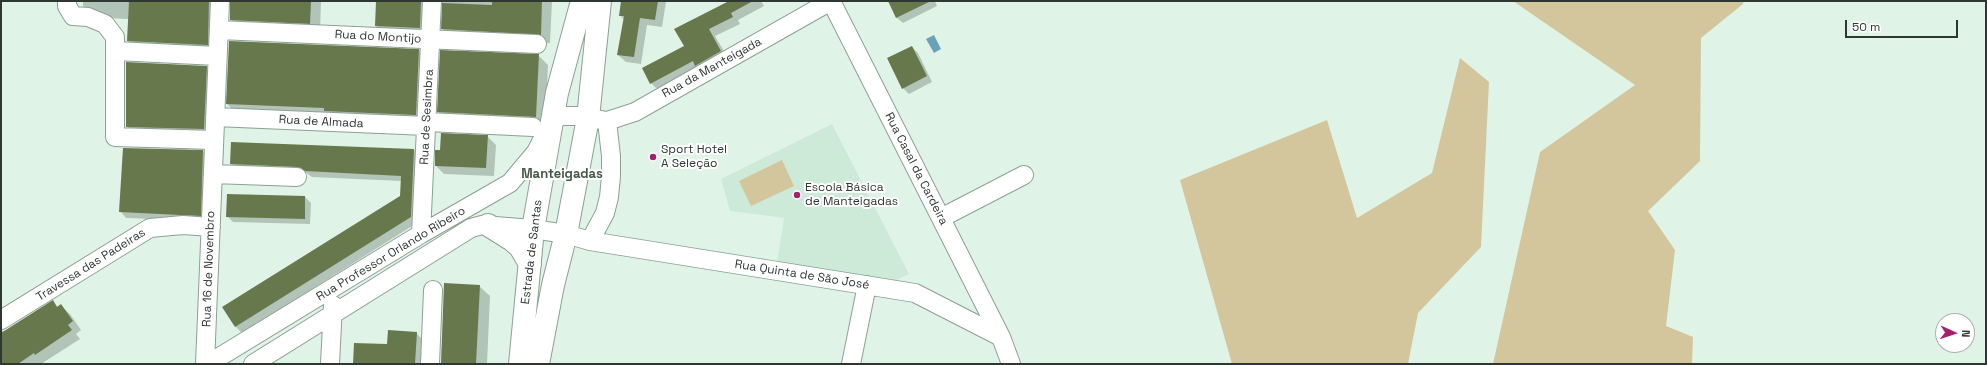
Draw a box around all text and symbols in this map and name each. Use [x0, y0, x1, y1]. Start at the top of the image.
scale bar [1847, 12, 1960, 38]
text: 50 m [1852, 19, 1880, 35]
street label: Rua do Montijo [334, 28, 422, 46]
street label: Rua da Manteigada [660, 35, 764, 101]
street label: Rua de Sesimbra [417, 69, 437, 165]
street label: Rua Casal da Cardeira [881, 110, 951, 228]
street label: Rua de Almada [278, 113, 364, 131]
place label: Sport Hotel A Seleção [661, 143, 727, 171]
marker: Sport Hotel A Seleção [648, 152, 658, 162]
district label: Manteigadas [521, 166, 603, 182]
place label: Escola Básica de Manteigadas [805, 181, 898, 209]
marker: Escola Básica de Manteigadas [792, 190, 802, 200]
street label: Estrada de Santas [518, 199, 546, 305]
street label: Rua Professor Orlando Ribeiro [314, 204, 468, 304]
street label: Rua 16 de Novembro [200, 211, 218, 327]
street label: Travessa das Padeiras [34, 226, 148, 304]
street label: Rua Quinta de São José [734, 257, 870, 293]
north arrow [1935, 313, 1975, 353]
text: N [1959, 330, 1973, 338]

